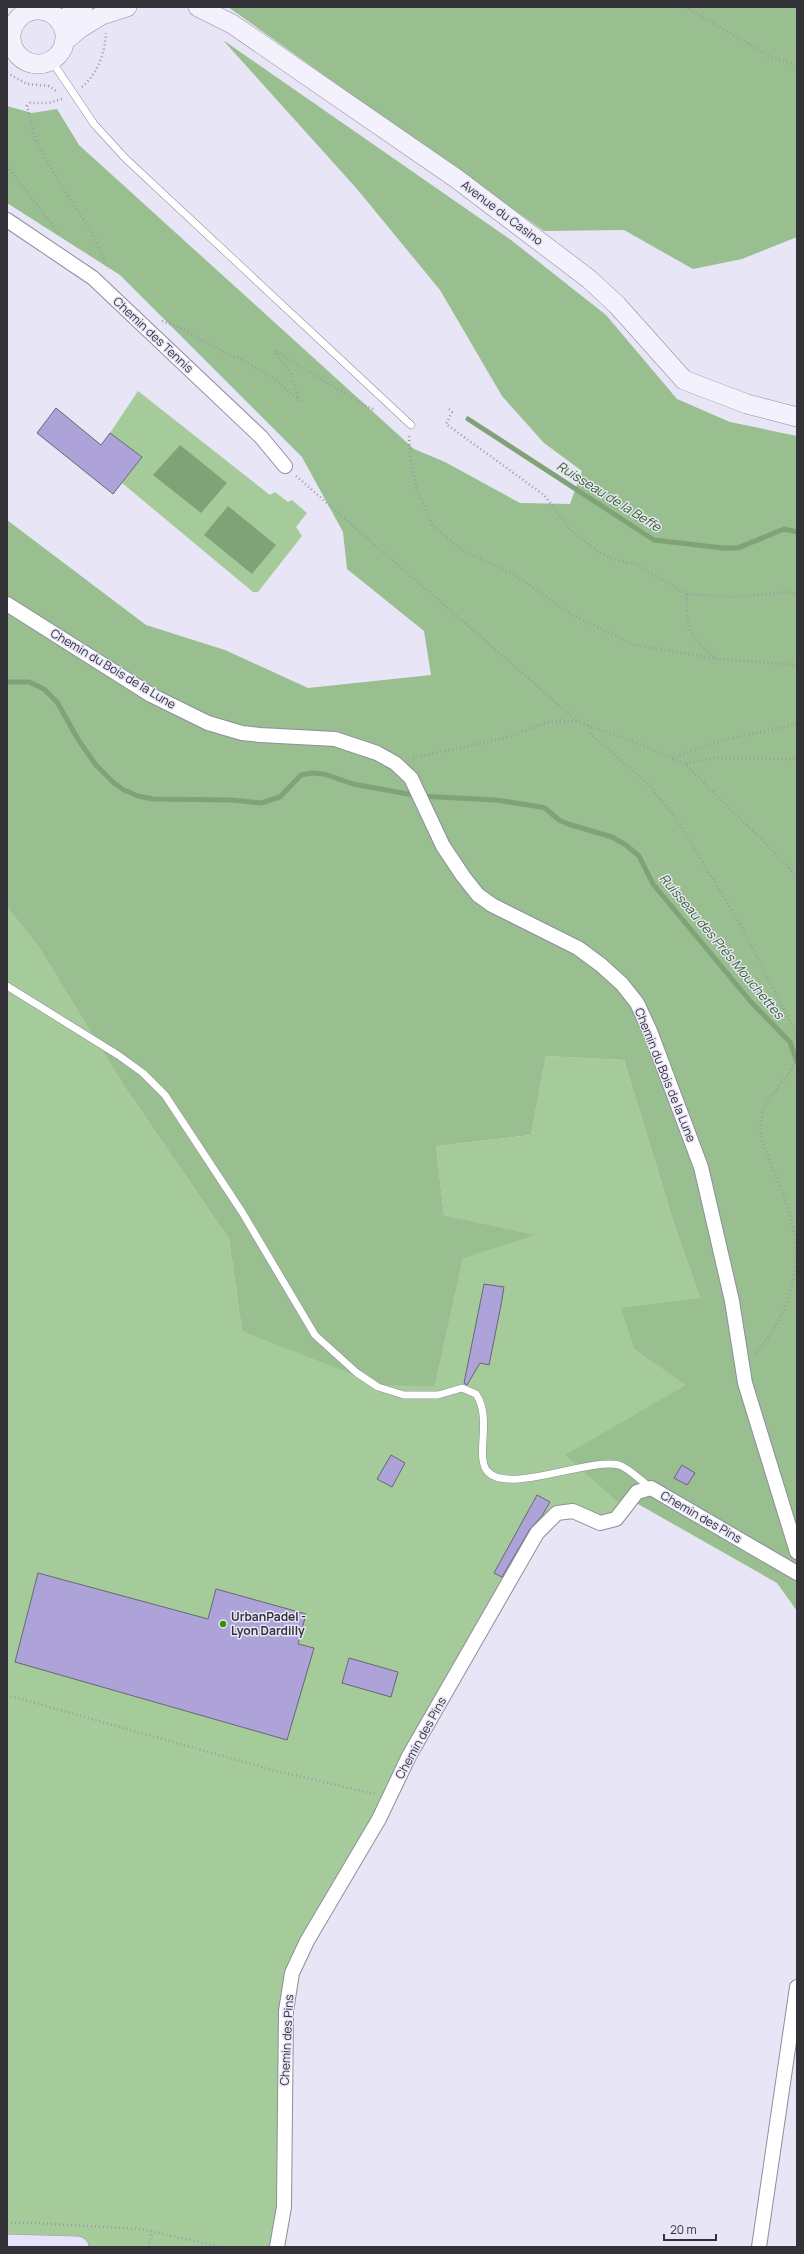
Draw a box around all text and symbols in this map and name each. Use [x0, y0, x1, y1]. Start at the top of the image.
street label: Avenue du Casino [458, 176, 547, 249]
street label: Chemin des Tennis [109, 293, 197, 376]
water label: Ruisseau de la Beffe [553, 457, 666, 536]
street label: Chemin du Bois de la Lune [47, 624, 179, 713]
water label: Ruisseau des Prés Mouchettes [656, 869, 789, 1023]
street label: Chemin du Bois de la Lune [631, 1005, 700, 1144]
street label: Chemin des Pins [657, 1486, 745, 1547]
place label: UrbanPadel - Lyon Dardilly [231, 1608, 306, 1639]
marker: UrbanPadel - Lyon Dardilly [218, 1619, 228, 1629]
street label: Chemin des Pins [391, 1694, 450, 1782]
street label: Chemin des Pins [276, 1994, 297, 2086]
scale bar [664, 2216, 716, 2242]
text: 20 m [670, 2221, 697, 2238]

